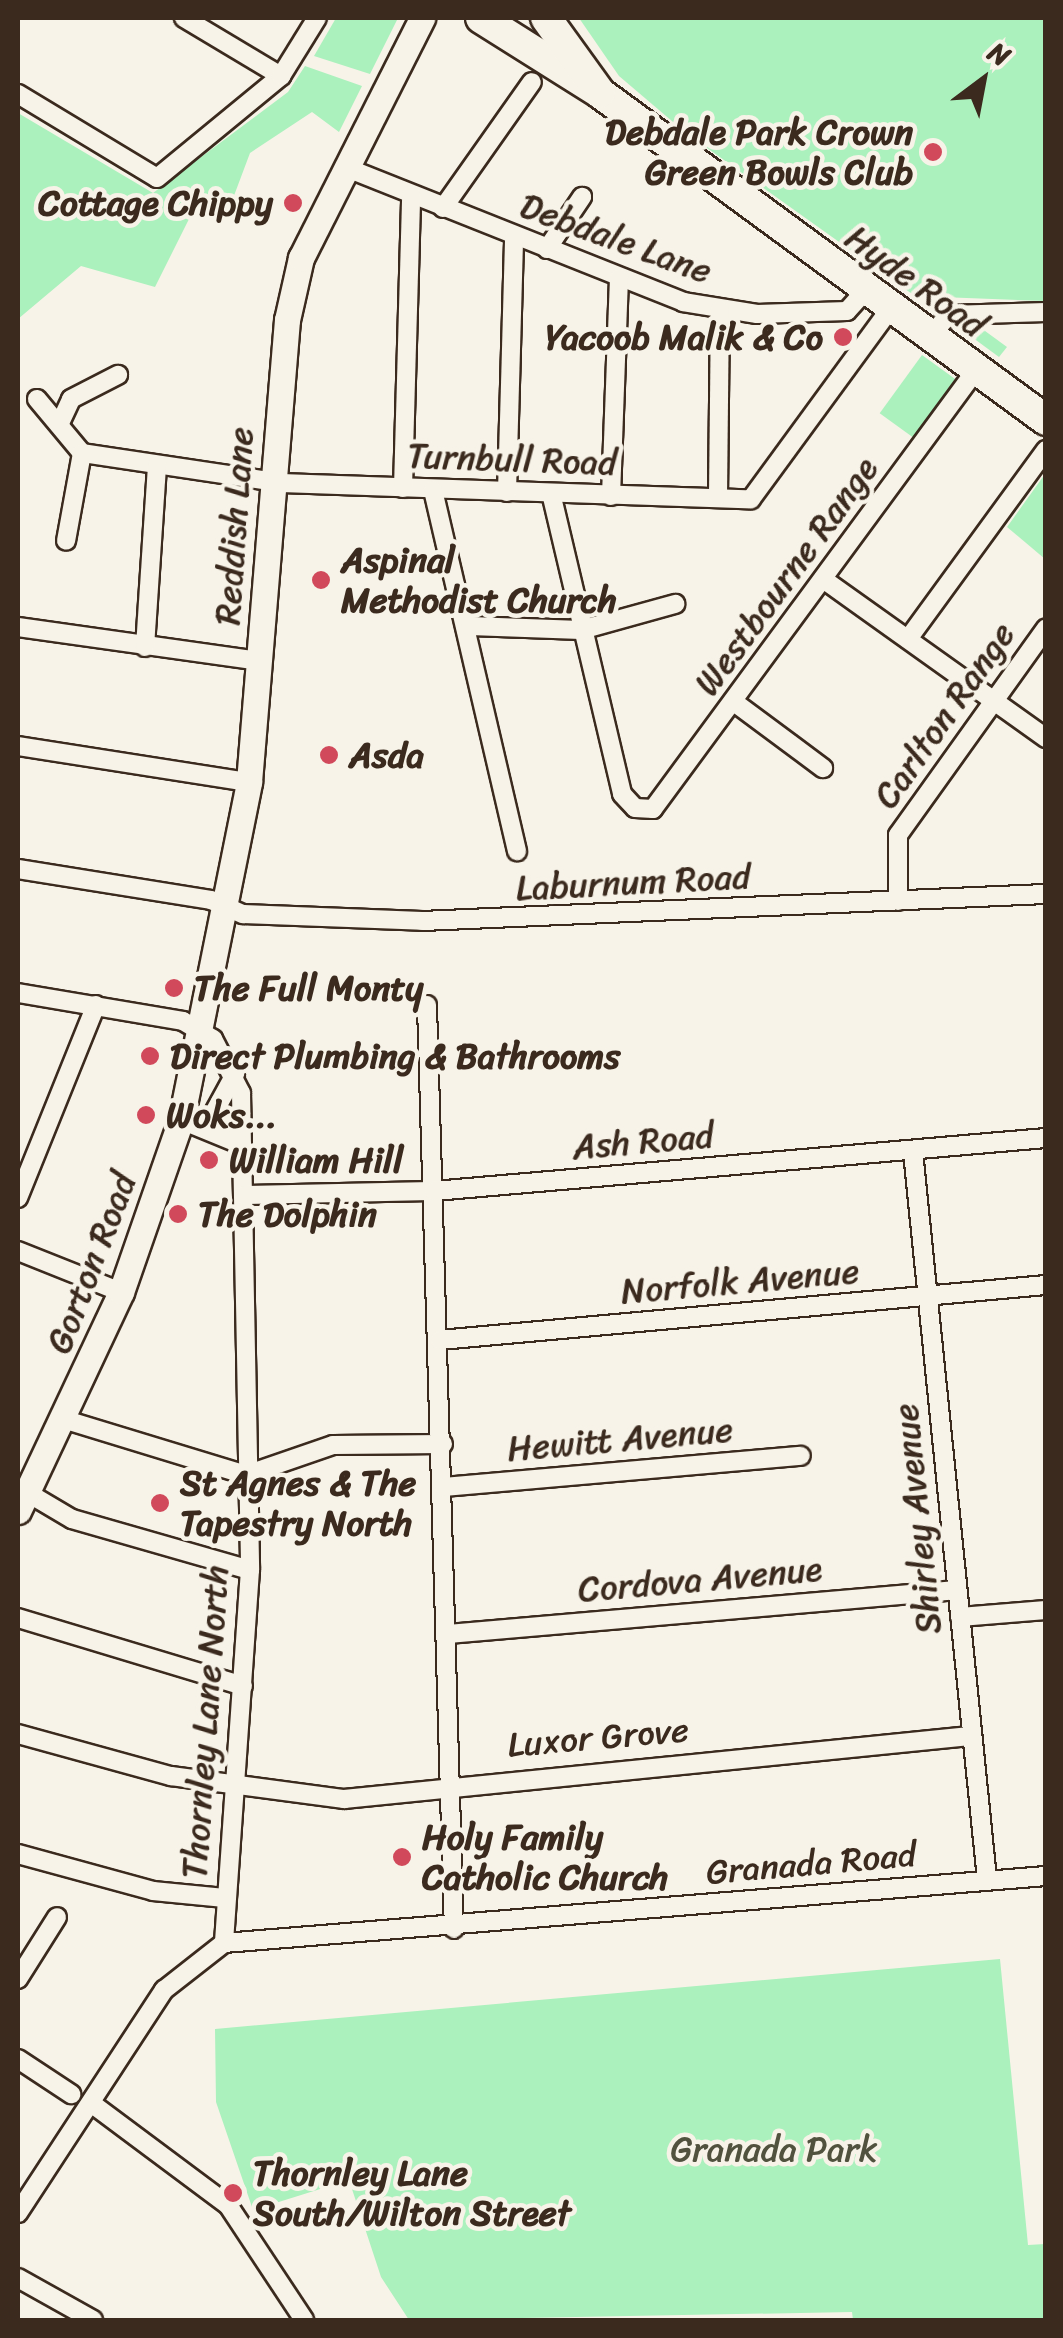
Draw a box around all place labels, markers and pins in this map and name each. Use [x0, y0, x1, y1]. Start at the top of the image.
place label: Debdale Park Crown Green Bowls Club [605, 111, 913, 193]
marker: Debdale Park Crown Green Bowls Club [922, 141, 944, 163]
place label: Cottage Chippy [38, 182, 273, 224]
marker: Cottage Chippy [282, 192, 304, 214]
place label: Yacoob Malik & Co [545, 316, 823, 358]
marker: Yacoob Malik & Co [832, 326, 854, 348]
place label: Aspinal Methodist Church [341, 539, 617, 621]
marker: Aspinal Methodist Church [310, 569, 332, 591]
place label: Asda [349, 734, 424, 776]
marker: Asda [318, 744, 340, 766]
place label: The Full Monty [194, 967, 424, 1009]
marker: The Full Monty [163, 977, 185, 999]
place label: Direct Plumbing & Bathrooms [170, 1035, 621, 1077]
marker: Direct Plumbing & Bathrooms [139, 1045, 161, 1067]
place label: Woks... [166, 1094, 277, 1136]
marker: Woks... [135, 1104, 157, 1126]
place label: William Hill [229, 1139, 403, 1181]
marker: William Hill [198, 1149, 220, 1171]
place label: The Dolphin [198, 1193, 377, 1235]
marker: The Dolphin [167, 1203, 189, 1225]
place label: St Agnes & The Tapestry North [180, 1462, 414, 1544]
marker: St Agnes & The Tapestry North [149, 1492, 171, 1514]
place label: Holy Family Catholic Church [422, 1816, 668, 1898]
marker: Holy Family Catholic Church [391, 1846, 413, 1868]
place label: Thornley Lane South/Wilton Street [253, 2152, 572, 2234]
marker: Thornley Lane South/Wilton Street [222, 2182, 244, 2204]

